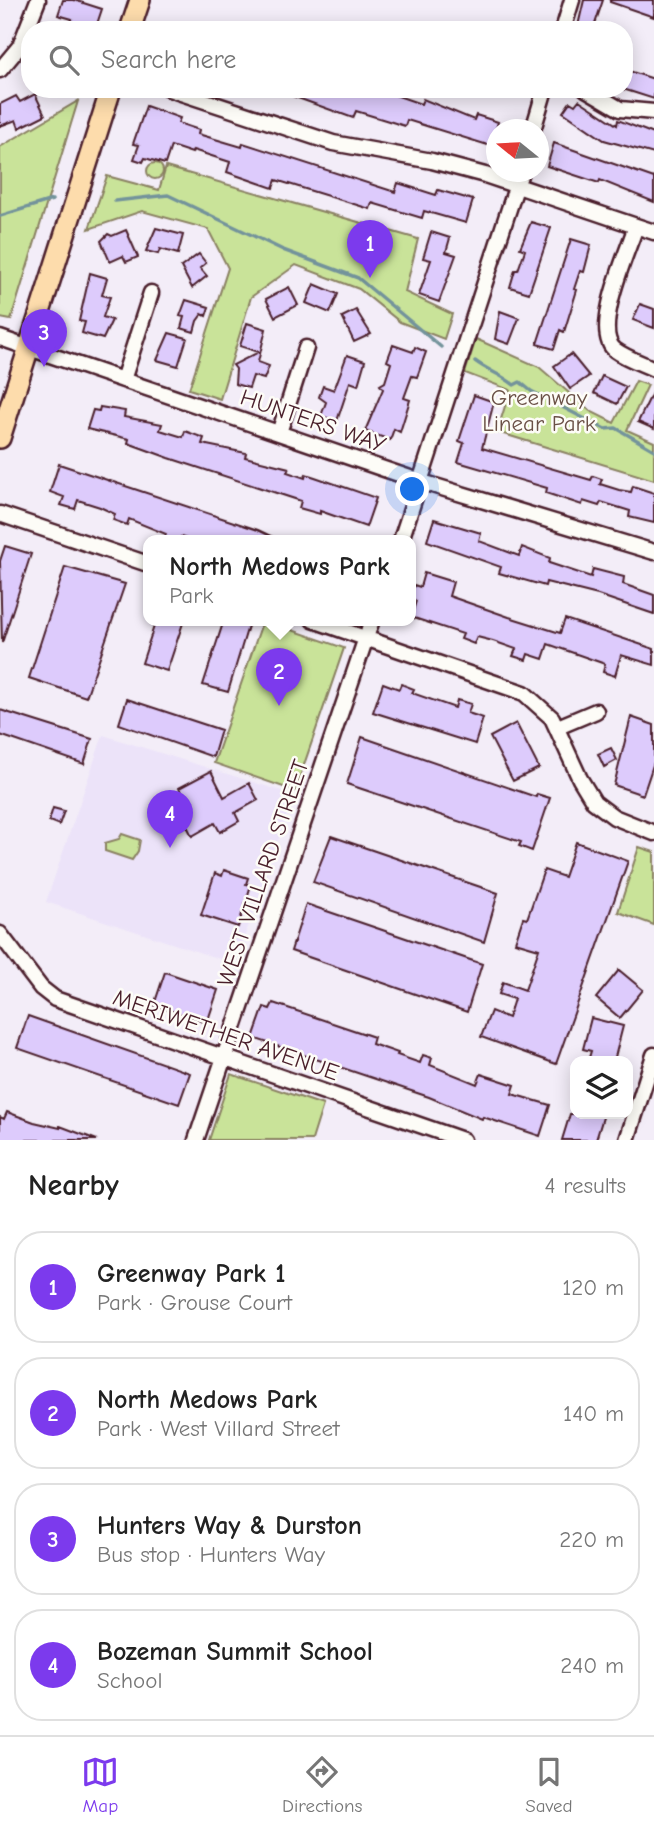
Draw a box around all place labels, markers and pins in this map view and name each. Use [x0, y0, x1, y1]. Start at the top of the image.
pin: 1 [347, 220, 393, 278]
pin: 3 [21, 309, 67, 367]
pin: 2 [256, 648, 302, 706]
pin: 4 [147, 790, 193, 848]

